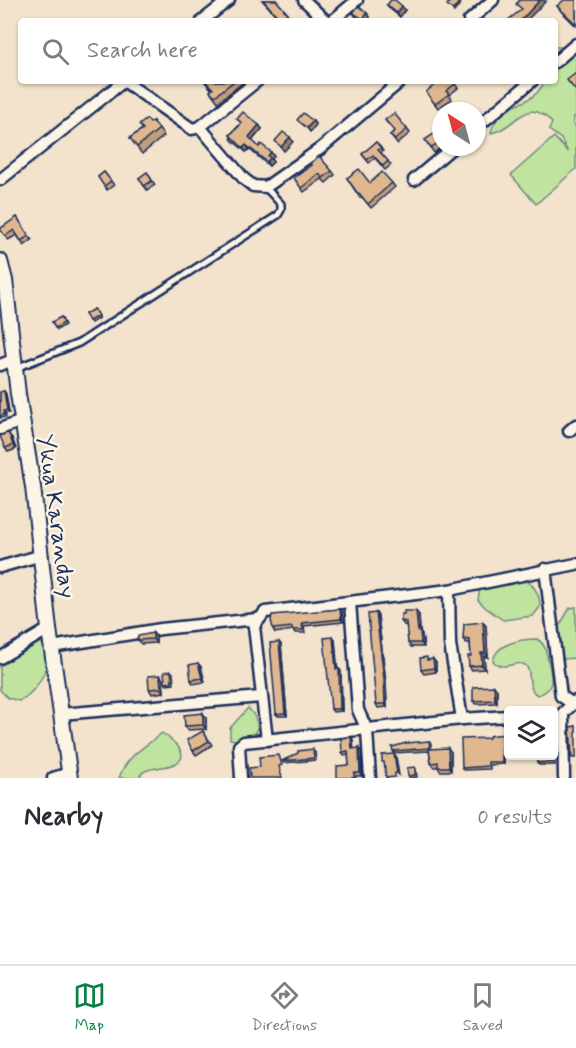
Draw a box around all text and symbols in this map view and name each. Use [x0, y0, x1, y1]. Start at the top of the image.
search box [18, 18, 558, 84]
icon: search [39, 35, 72, 68]
text: Search here [87, 37, 198, 65]
north arrow [432, 102, 486, 156]
street label: Ykua Karanday [29, 432, 82, 600]
map controls [504, 706, 558, 760]
button: layers [504, 706, 558, 760]
text: Nearby [24, 800, 103, 834]
text: 0 results [478, 804, 552, 831]
tab: Map [73, 979, 106, 1036]
tab: Directions [251, 979, 317, 1036]
tab: Saved [463, 979, 503, 1036]

